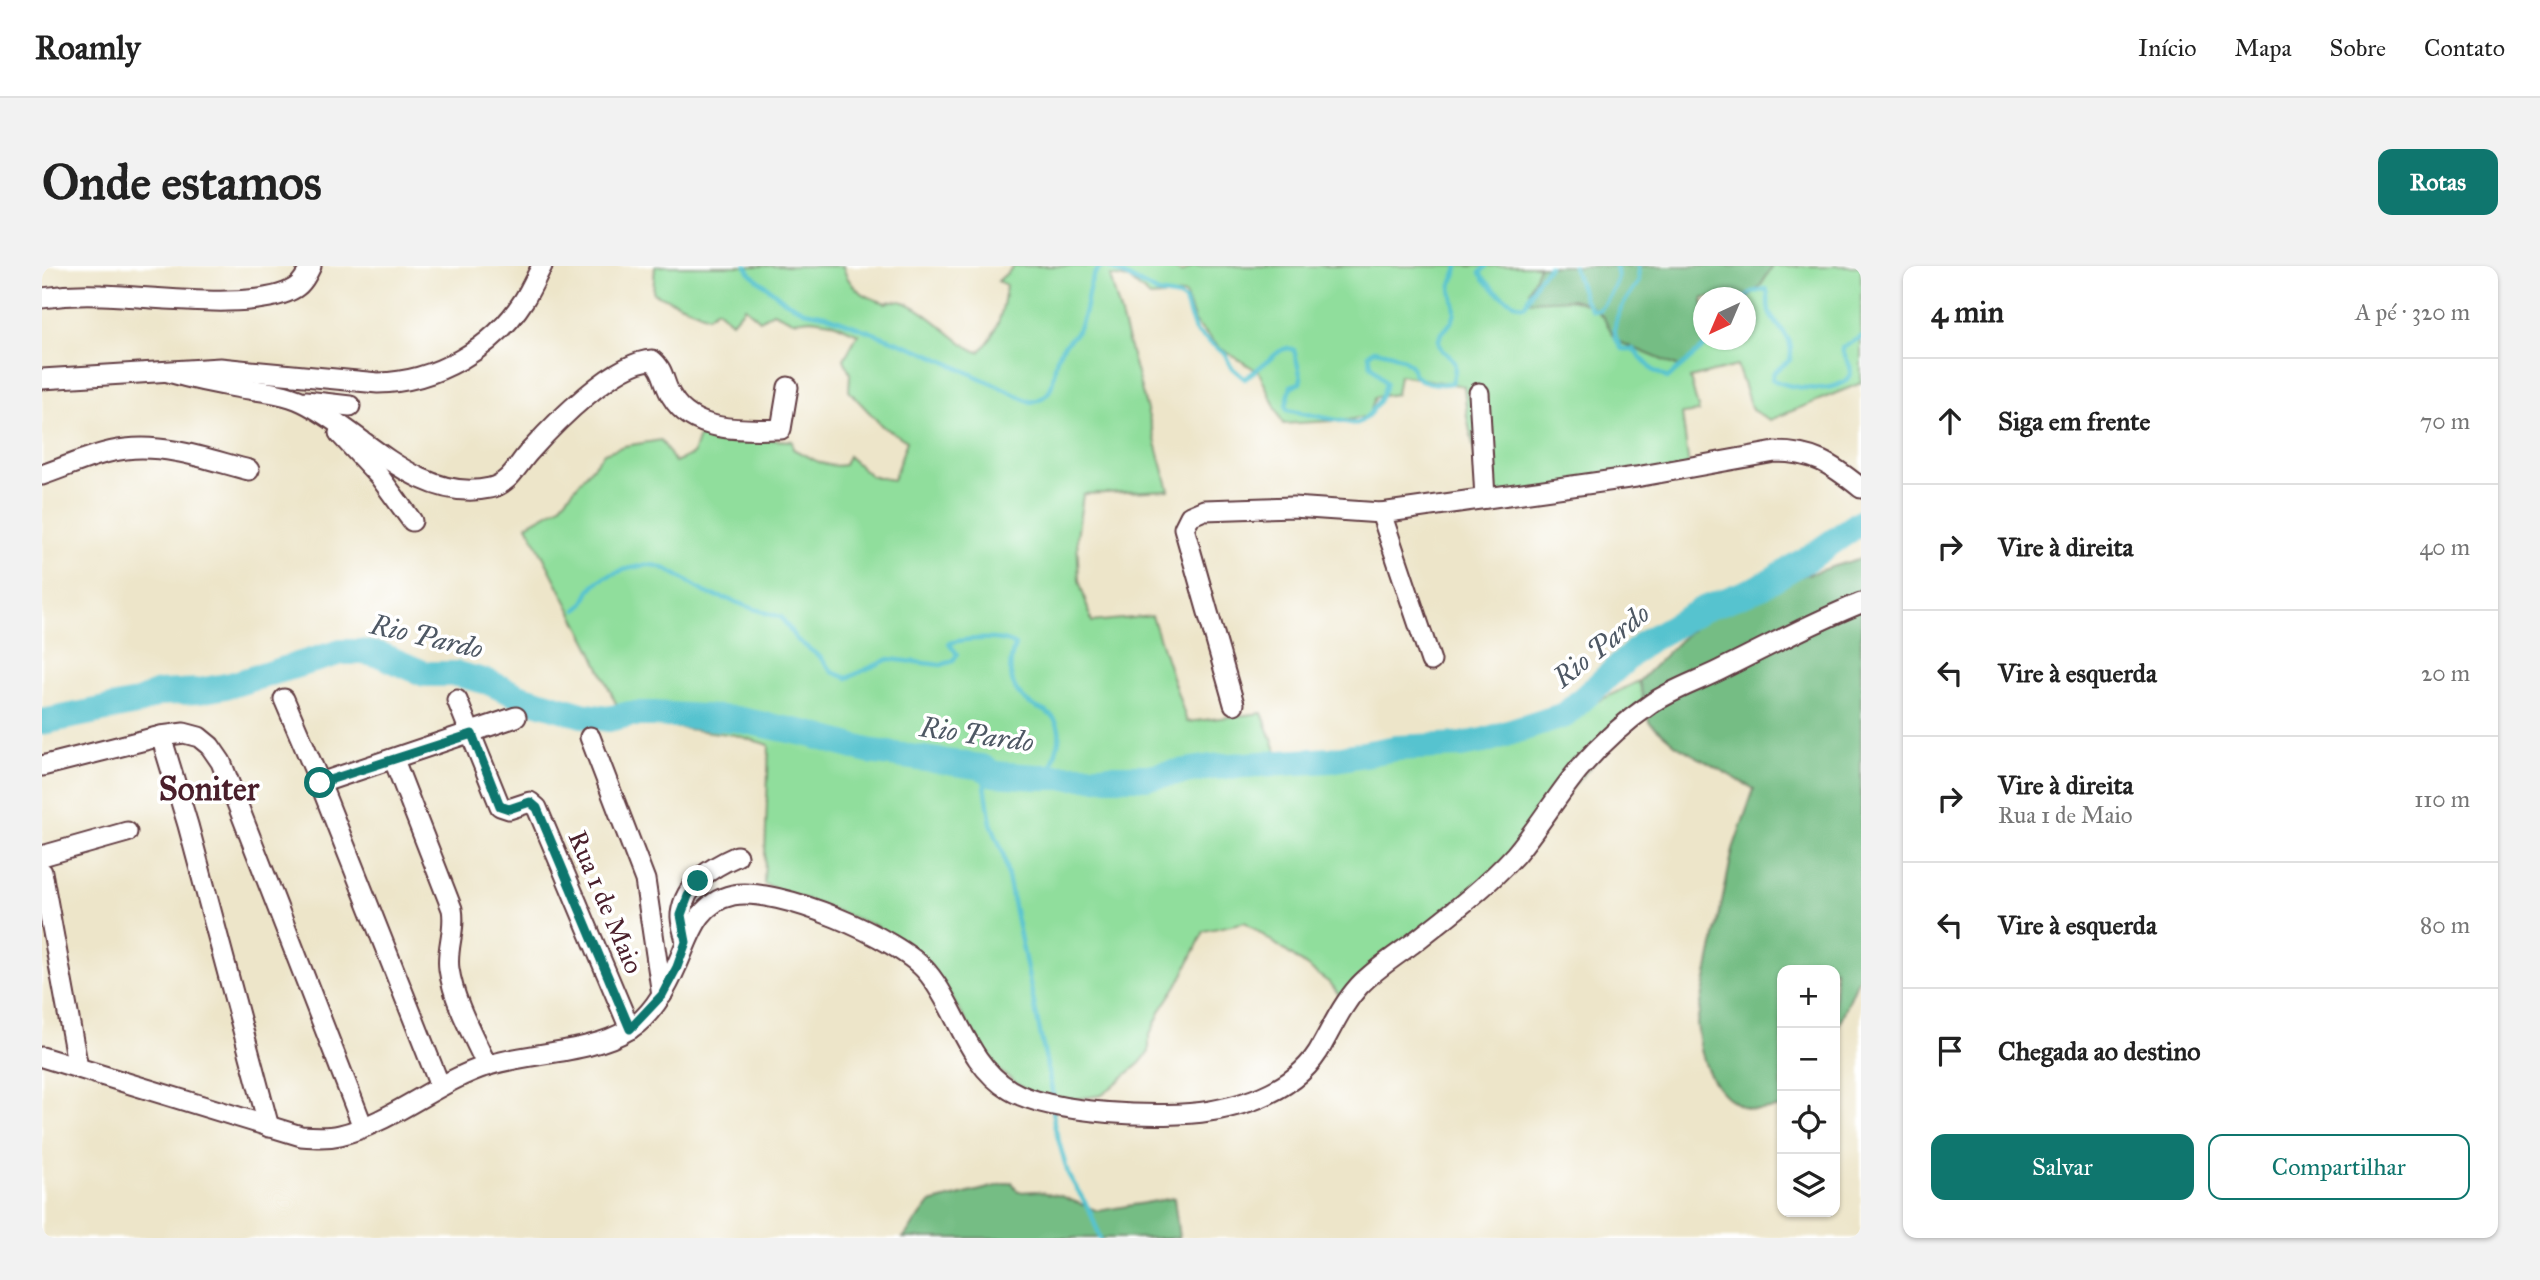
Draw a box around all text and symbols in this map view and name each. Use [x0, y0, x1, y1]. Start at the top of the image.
text: Roamly [35, 28, 140, 68]
text: Início [2138, 33, 2197, 63]
text: Mapa [2235, 33, 2292, 63]
text: Sobre [2330, 33, 2386, 63]
text: Contato [2424, 33, 2505, 63]
button: Rotas [2378, 149, 2498, 215]
text: Onde estamos [42, 153, 322, 212]
north arrow [1693, 287, 1756, 350]
text: 4 min [1931, 294, 2004, 330]
text: A pé · 320 m [2355, 298, 2470, 326]
icon: ahead [1931, 402, 1969, 440]
text: Siga em frente [1998, 405, 2150, 437]
text: 70 m [2420, 407, 2470, 435]
icon: right [1931, 528, 1969, 566]
text: Vire à direita [1998, 531, 2134, 563]
text: 40 m [2420, 533, 2470, 561]
water label: Rio Pardo [1545, 596, 1657, 696]
water label: Rio Pardo [366, 606, 487, 666]
icon: left [1931, 654, 1969, 692]
text: Vire à esquerda [1998, 657, 2157, 689]
text: 20 m [2421, 659, 2470, 687]
water label: Rio Pardo [917, 709, 1036, 760]
route start [304, 767, 335, 798]
district label: Soniter [159, 769, 260, 809]
text: Vire à direita [1998, 769, 2134, 801]
icon: right [1931, 780, 1969, 818]
text: 110 m [2414, 785, 2470, 813]
text: Rua 1 de Maio [1998, 801, 2132, 829]
street label: Rua 1 de Maio [562, 826, 650, 978]
route end [682, 865, 713, 896]
icon: left [1931, 906, 1969, 944]
text: Vire à esquerda [1998, 909, 2157, 941]
text: 80 m [2420, 911, 2470, 939]
map controls [1777, 965, 1840, 1217]
button: + [1777, 965, 1840, 1028]
button: − [1777, 1028, 1840, 1091]
icon: arrive [1931, 1032, 1969, 1070]
text: Chegada ao destino [1998, 1035, 2201, 1067]
button: locate [1777, 1091, 1840, 1154]
button: Salvar [1931, 1134, 2194, 1200]
button: Compartilhar [2208, 1134, 2470, 1200]
button: layers [1777, 1154, 1840, 1217]

